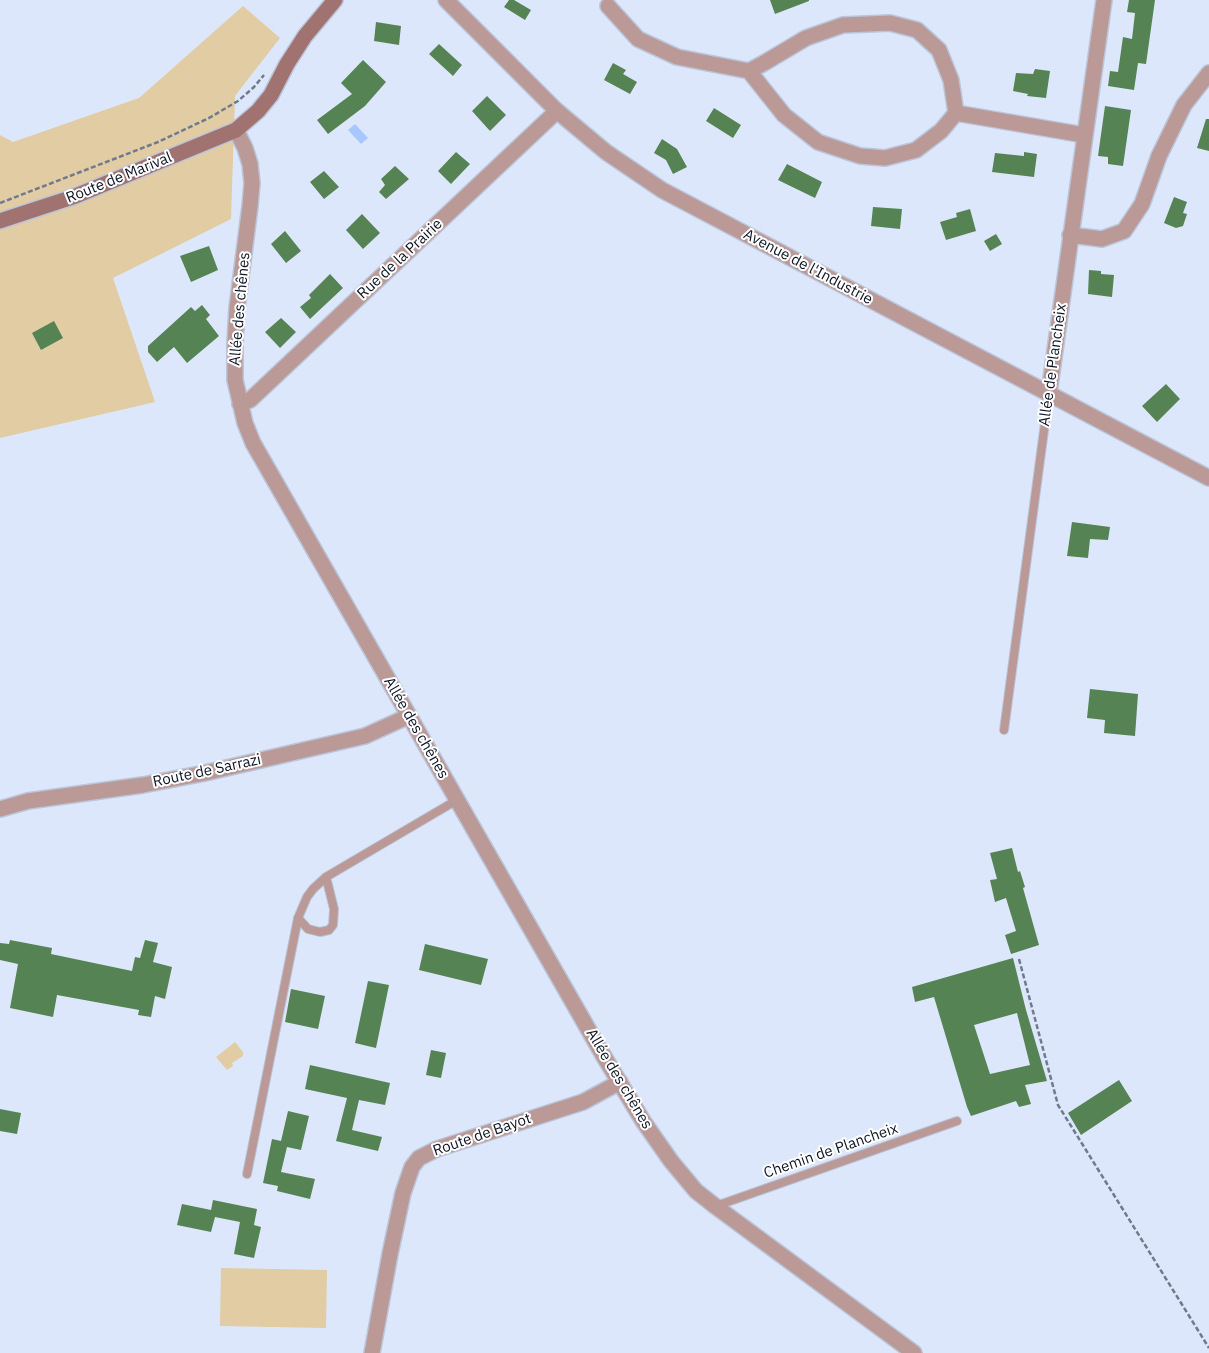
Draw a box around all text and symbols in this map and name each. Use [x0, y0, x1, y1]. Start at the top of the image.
street label: Route de Marival [63, 149, 175, 207]
street label: Rue de la Prairie [354, 215, 446, 303]
street label: Avenue de l'Industrie [740, 225, 876, 309]
street label: Allée des chênes [226, 252, 254, 366]
street label: Allée de Plancheix [1035, 303, 1071, 427]
street label: Allée des chênes [380, 674, 452, 782]
street label: Route de Sarrazi [151, 751, 263, 791]
street label: Allée des chênes [582, 1026, 656, 1132]
street label: Route de Bayot [431, 1110, 533, 1160]
street label: Chemin de Plancheix [762, 1120, 900, 1182]

